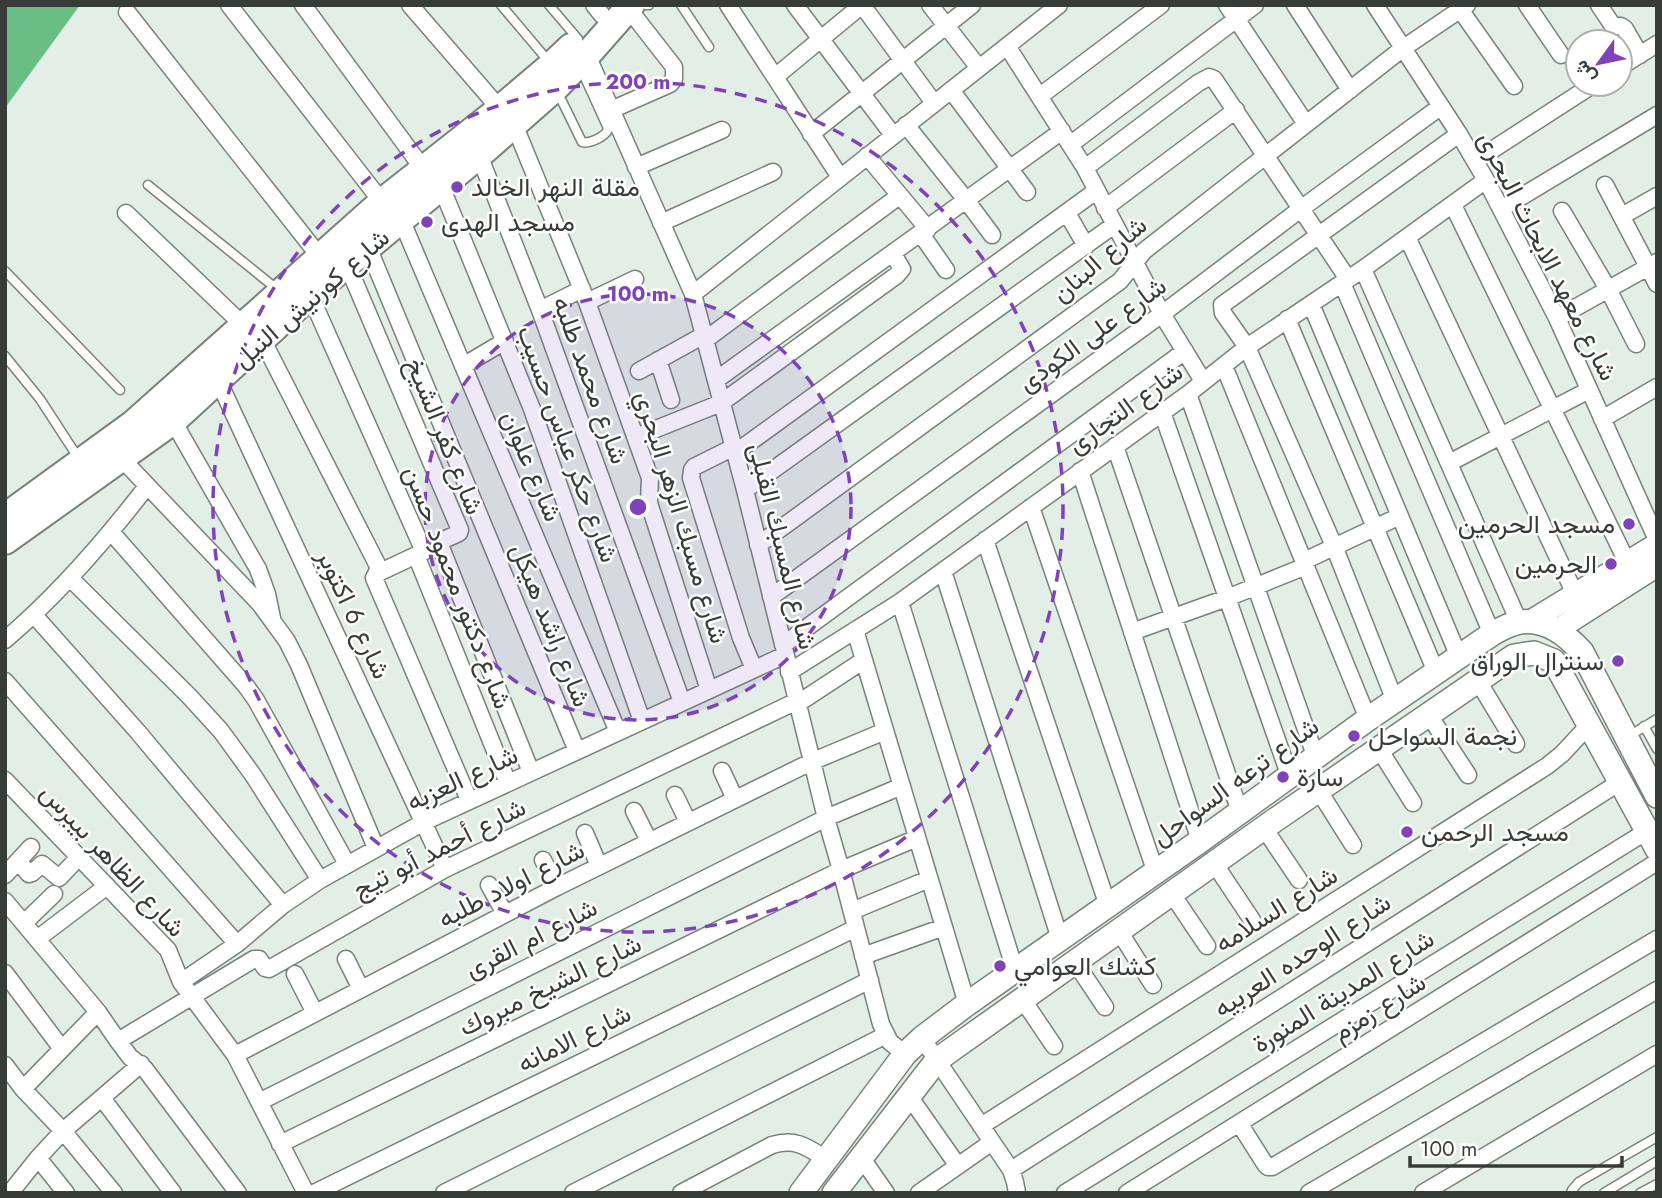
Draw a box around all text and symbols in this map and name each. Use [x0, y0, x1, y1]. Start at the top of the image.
north arrow [1564, 28, 1634, 98]
text: ش [1568, 55, 1603, 89]
text: 200 m [605, 67, 671, 97]
street label: شارع معهد الابحاث البحرى [1469, 125, 1627, 387]
place label: مقلة النهر الخالد [471, 168, 640, 206]
marker: مقلة النهر الخالد [449, 179, 465, 195]
place label: مسجد الهدى [441, 203, 575, 241]
street label: شارع البنان [1043, 207, 1155, 311]
marker: مسجد الهدى [419, 214, 435, 230]
street label: شارع كورنيش النيل [224, 219, 398, 377]
street label: شارع على الكودى [1010, 267, 1174, 401]
text: 100 m [607, 279, 669, 309]
street label: شارع محمد طلبه [543, 291, 639, 469]
street label: شارع حكر عباس حسيب [507, 320, 629, 568]
street label: شارع كفر الشيخ [396, 352, 494, 520]
street label: شارع التجارى [1059, 353, 1191, 463]
street label: شارع مسبك الزهر البحري [624, 386, 739, 649]
street label: شارع علوان [492, 405, 572, 527]
street label: شارع المسبك القبلى [739, 439, 827, 653]
street label: شارع دكتور محمود حسن [394, 460, 522, 714]
centre of rings [626, 495, 650, 519]
place label: مسجد الحرمين [1458, 505, 1615, 543]
marker: مسجد الحرمين [1621, 516, 1637, 532]
street label: شارع راشد هيكل [501, 537, 601, 713]
street label: شارع 6 اكتوبر [307, 542, 401, 685]
place label: الحرمين [1515, 545, 1597, 583]
marker: الحرمين [1603, 556, 1619, 572]
place label: سنترال الوراق [1470, 642, 1604, 680]
marker: سنترال الوراق [1610, 653, 1626, 669]
street label: شارع ترعه السواحل [1143, 707, 1327, 855]
place label: نجمة السواحل [1368, 717, 1517, 755]
marker: نجمة السواحل [1346, 728, 1362, 744]
street label: شارع العزبه [400, 736, 524, 820]
place label: سارة [1297, 758, 1343, 796]
marker: سارة [1275, 769, 1291, 785]
street label: شارع الظاهر بيبرس [31, 774, 195, 946]
street label: شارع أحمد أبو تيج [346, 788, 532, 908]
place label: مسجد الرحمن [1421, 813, 1569, 851]
marker: مسجد الرحمن [1399, 824, 1415, 840]
street label: شارع اولاد طلبه [431, 831, 591, 937]
street label: شارع السلامه [1207, 856, 1345, 962]
street label: شارع الوحده العربيه [1206, 883, 1398, 1027]
street label: شارع ام القرى [458, 888, 604, 988]
street label: شارع المدينة المنورة [1245, 920, 1441, 1062]
street label: شارع الشيخ مبروك [452, 924, 648, 1046]
place label: كشك العوامي [1014, 947, 1156, 987]
marker: كشك العوامي [992, 958, 1008, 974]
street label: شارع زمزم [1325, 963, 1433, 1051]
street label: شارع الامانه [511, 994, 637, 1082]
scale bar [1410, 1124, 1622, 1168]
text: 100 m [1420, 1134, 1477, 1164]

